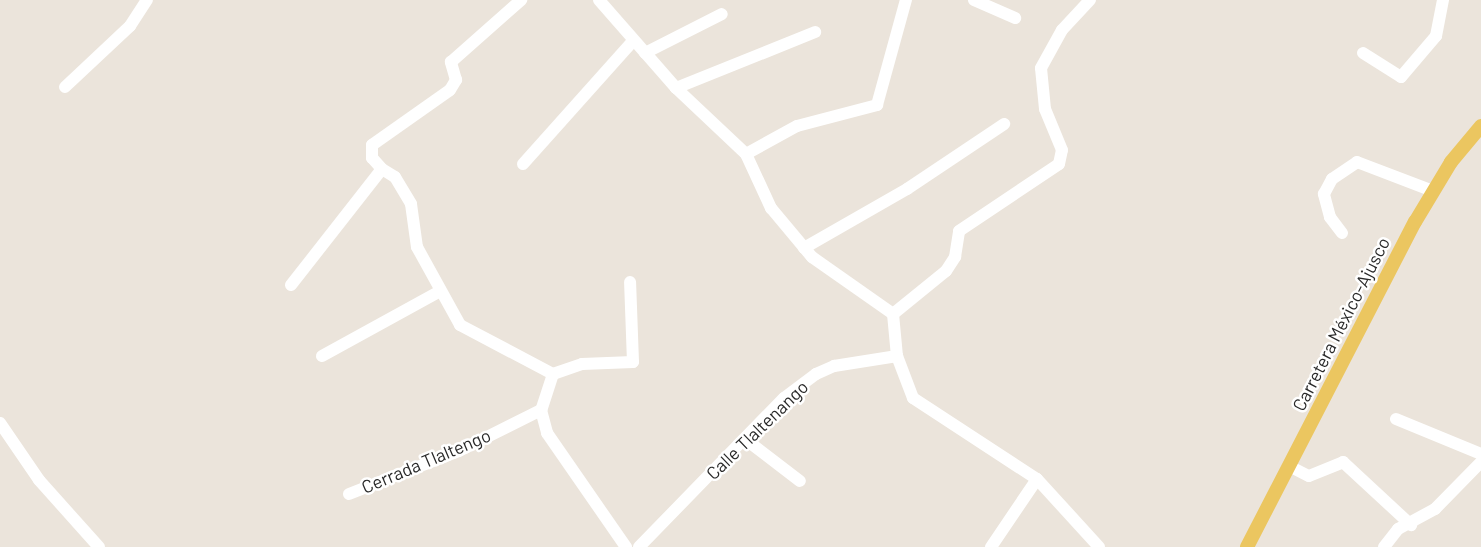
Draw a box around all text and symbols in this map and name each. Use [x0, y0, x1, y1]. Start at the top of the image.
street label: Carretera México-Ajusco [1288, 234, 1394, 414]
street label: Calle Tlaltenango [702, 376, 812, 484]
street label: Cerrada Tlaltengo [358, 424, 494, 498]

